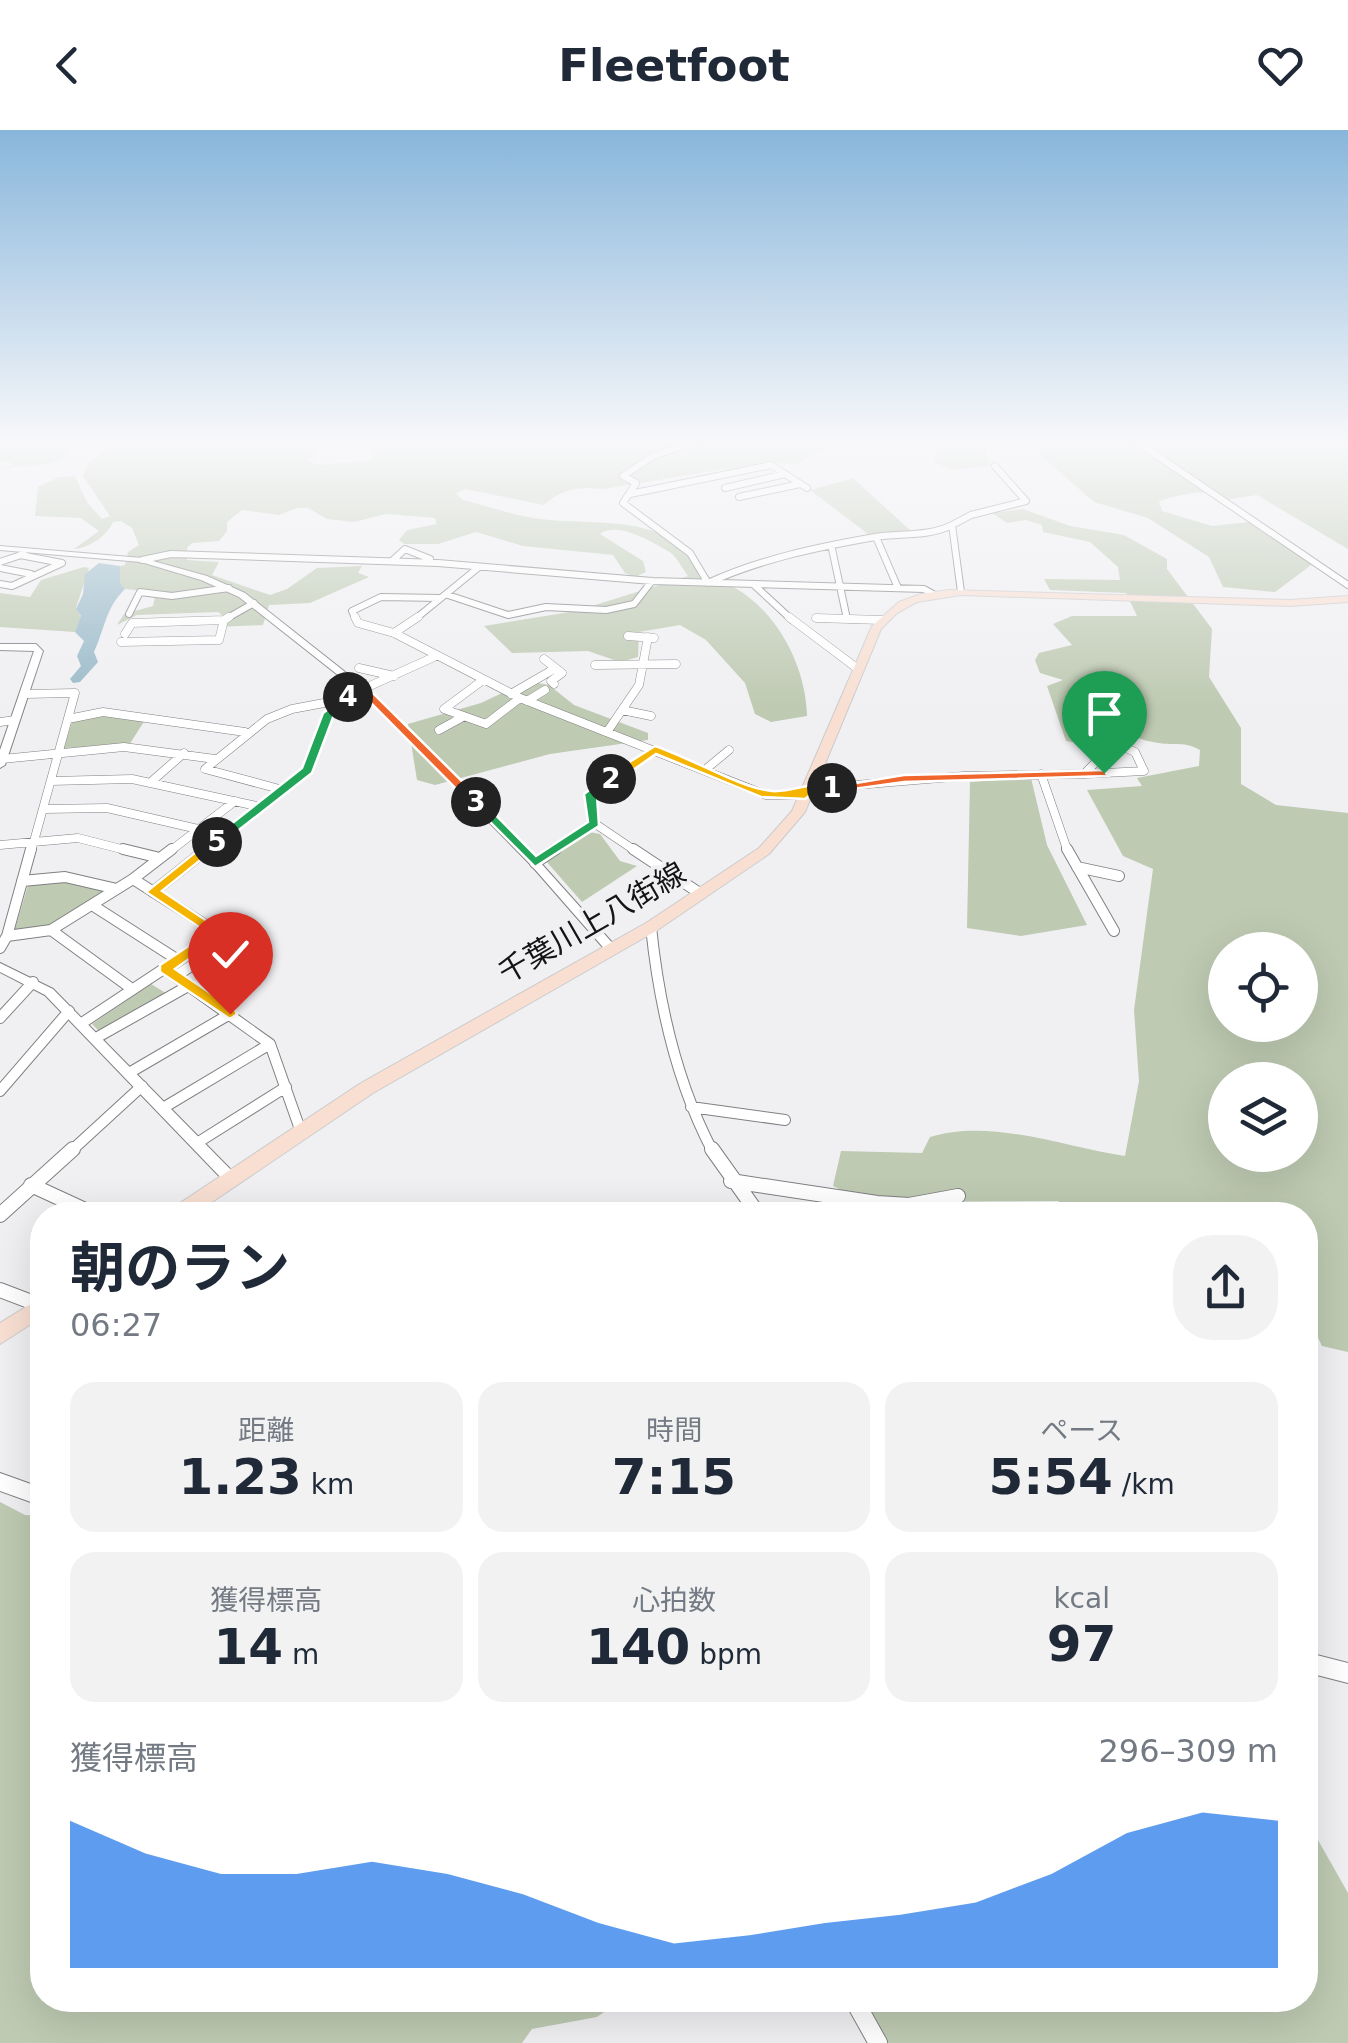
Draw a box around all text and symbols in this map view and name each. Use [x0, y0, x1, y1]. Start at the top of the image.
icon: back [40, 38, 95, 93]
icon: heart [1253, 38, 1308, 93]
text: Fleetfoot [558, 39, 790, 92]
pin [1062, 671, 1147, 774]
pin: 4 [323, 672, 373, 722]
text: 4 [338, 680, 358, 713]
icon: arrive [1077, 686, 1132, 741]
pin: 2 [586, 754, 636, 804]
text: 2 [601, 762, 621, 795]
pin: 1 [807, 763, 857, 813]
text: 1 [822, 771, 842, 804]
pin: 3 [451, 777, 501, 827]
text: 3 [466, 785, 486, 818]
pin: 5 [192, 817, 242, 867]
text: 5 [207, 825, 227, 858]
street label: 千葉川上八街線 [492, 855, 691, 990]
pin [188, 912, 273, 1015]
icon: check [203, 927, 258, 982]
map controls [1208, 932, 1318, 1172]
button: locate [1208, 932, 1318, 1042]
button: layers [1208, 1062, 1318, 1172]
button: share [1173, 1235, 1278, 1340]
text: 朝のラン [70, 1236, 290, 1300]
text: 06:27 [70, 1306, 162, 1344]
text: 距離 [238, 1414, 294, 1447]
text: 時間 [646, 1414, 702, 1447]
text: ペース [1040, 1414, 1123, 1447]
text: 1.23 [178, 1448, 302, 1506]
text: 7:15 [612, 1448, 736, 1506]
text: 5:54 [989, 1448, 1113, 1506]
text: km [302, 1468, 354, 1501]
text: /km [1113, 1468, 1175, 1501]
text: kcal [1053, 1582, 1110, 1615]
text: 獲得標高 [210, 1584, 322, 1617]
text: 心拍数 [632, 1584, 716, 1617]
text: 97 [1047, 1615, 1116, 1673]
text: 14 [213, 1618, 283, 1676]
text: 140 [586, 1618, 690, 1676]
text: m [283, 1638, 319, 1671]
text: bpm [690, 1638, 762, 1671]
text: 296–309 m [1099, 1732, 1278, 1770]
text: 獲得標高 [70, 1739, 198, 1777]

